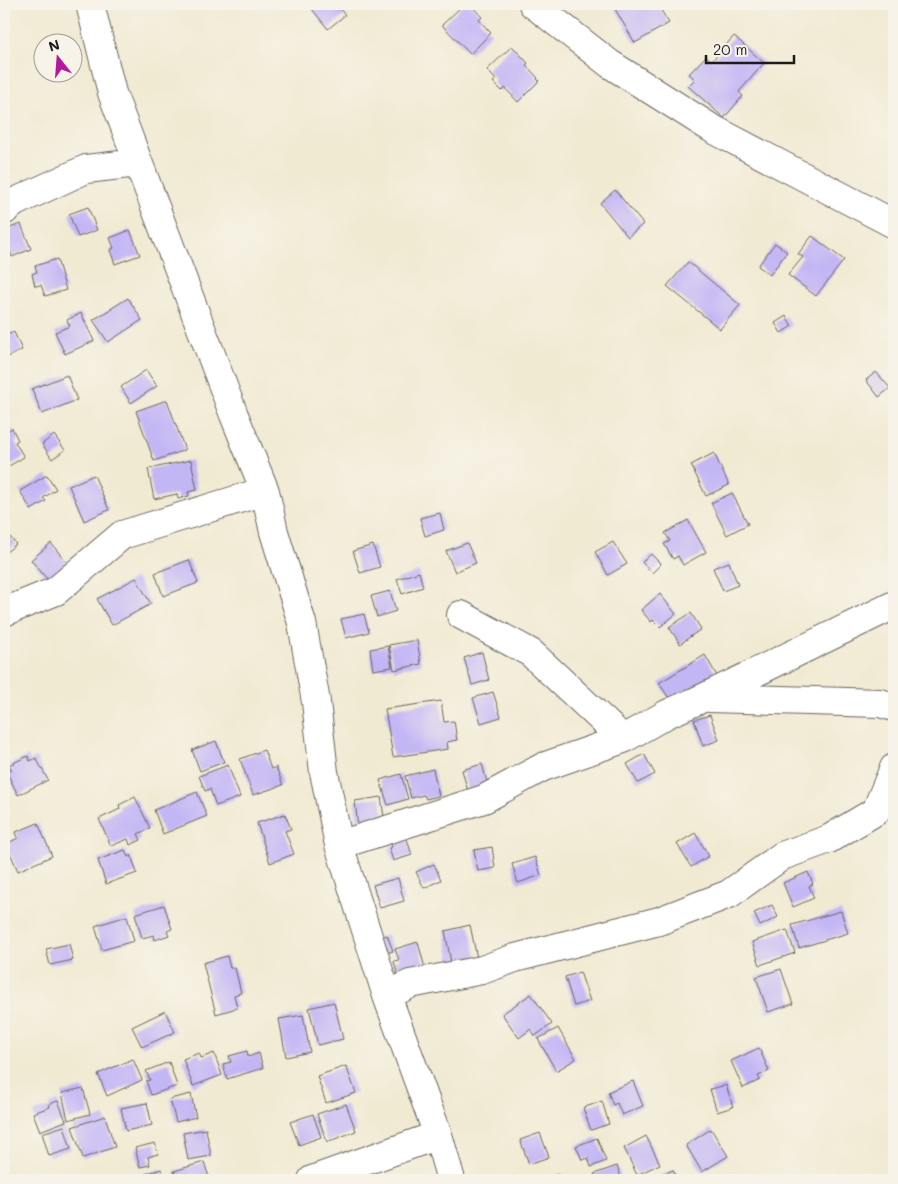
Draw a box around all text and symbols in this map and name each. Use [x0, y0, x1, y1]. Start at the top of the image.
north arrow [32, 32, 82, 82]
scale bar [706, 32, 793, 64]
text: N [46, 34, 62, 56]
text: 20 m [713, 39, 747, 59]

